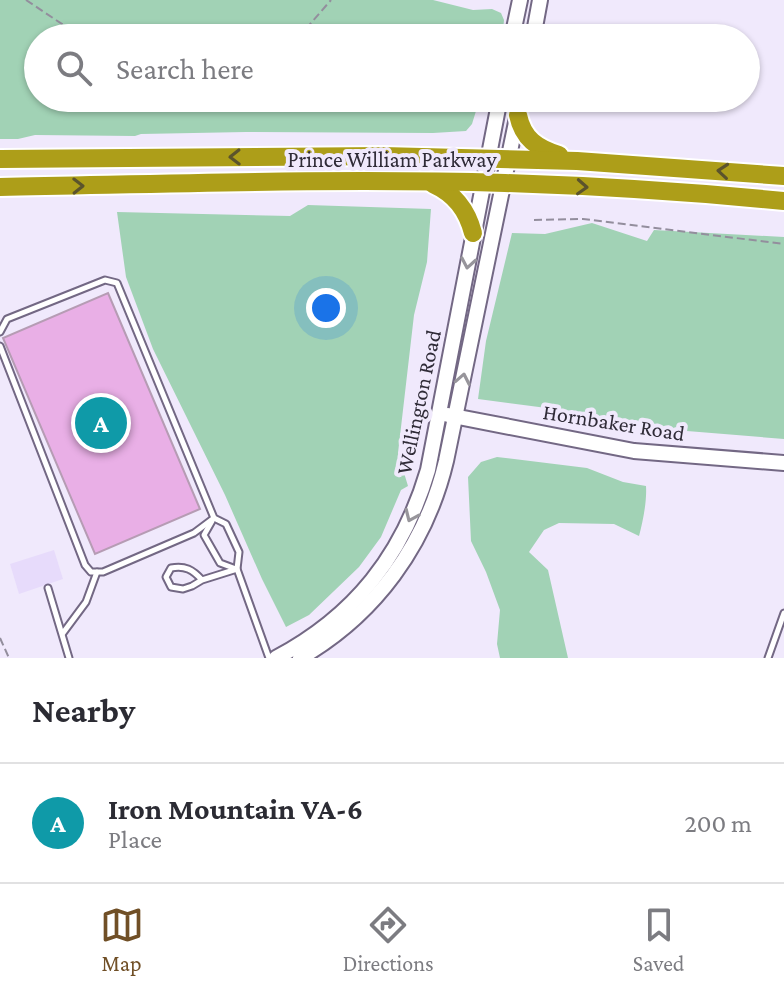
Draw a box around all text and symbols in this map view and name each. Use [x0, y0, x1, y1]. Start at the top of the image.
search box [24, 24, 760, 112]
icon: search [52, 46, 96, 90]
text: Search here [116, 52, 254, 85]
street label: Prince William Parkway [287, 147, 497, 172]
one-way arrow [228, 148, 241, 166]
one-way arrow [716, 163, 729, 180]
one-way arrow [72, 177, 85, 194]
one-way arrow [576, 178, 589, 195]
one-way arrow [460, 255, 477, 269]
your location [306, 288, 346, 328]
street label: Wellington Road [391, 327, 446, 477]
one-way arrow [454, 373, 471, 387]
pin: A [75, 393, 127, 453]
street label: Hornbaker Road [541, 399, 687, 446]
one-way arrow [405, 507, 421, 522]
text: Nearby [32, 692, 135, 729]
text: Iron Mountain VA-6 [108, 792, 363, 825]
text: A [50, 809, 66, 838]
text: 200 m [684, 809, 752, 838]
text: Place [108, 825, 162, 854]
tab: Map [100, 903, 144, 976]
tab: Directions [343, 903, 434, 976]
tab: Saved [633, 903, 684, 976]

